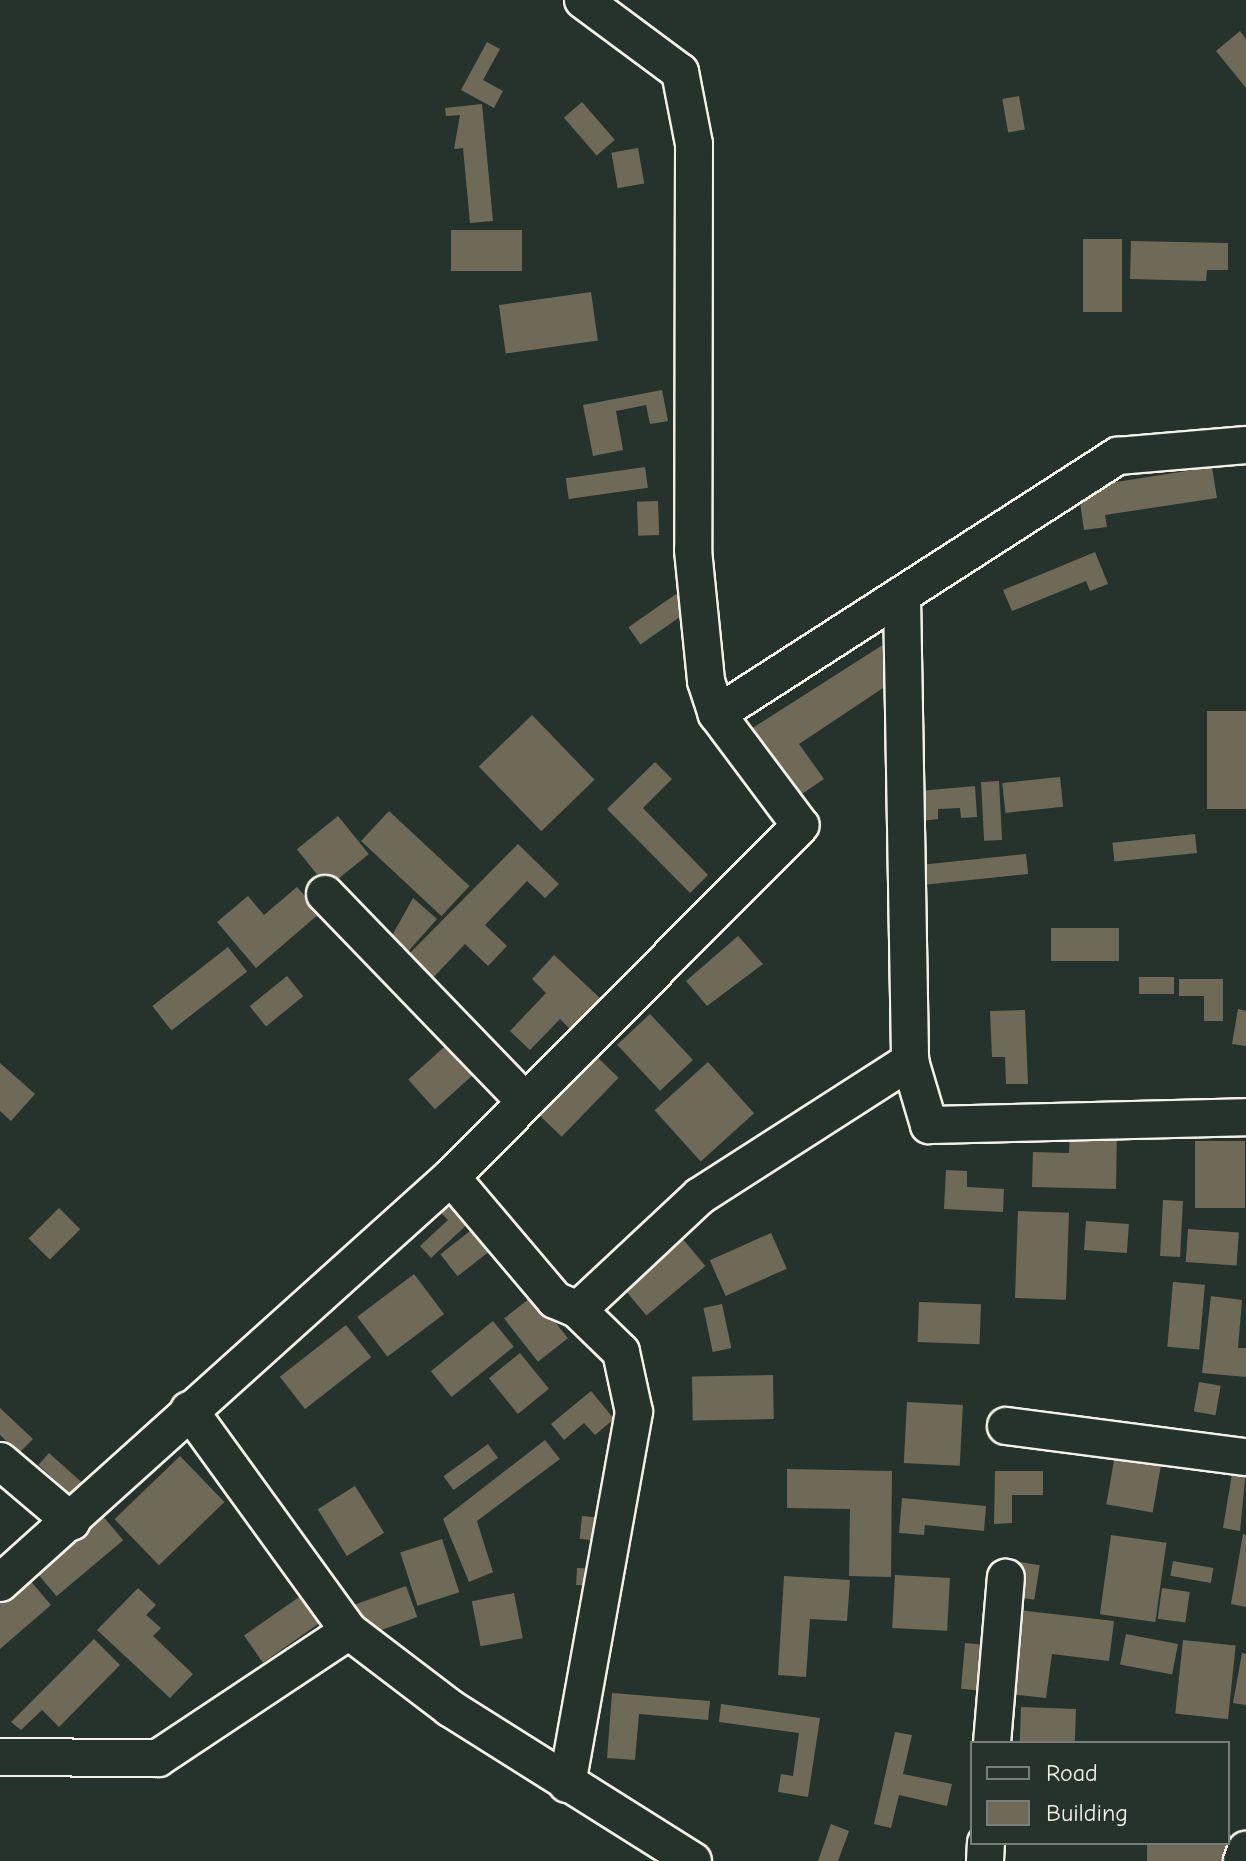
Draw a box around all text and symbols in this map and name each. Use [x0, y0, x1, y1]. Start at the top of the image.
legend [970, 1741, 1230, 1845]
text: Road [1046, 1759, 1098, 1787]
text: Building [1046, 1799, 1128, 1827]

